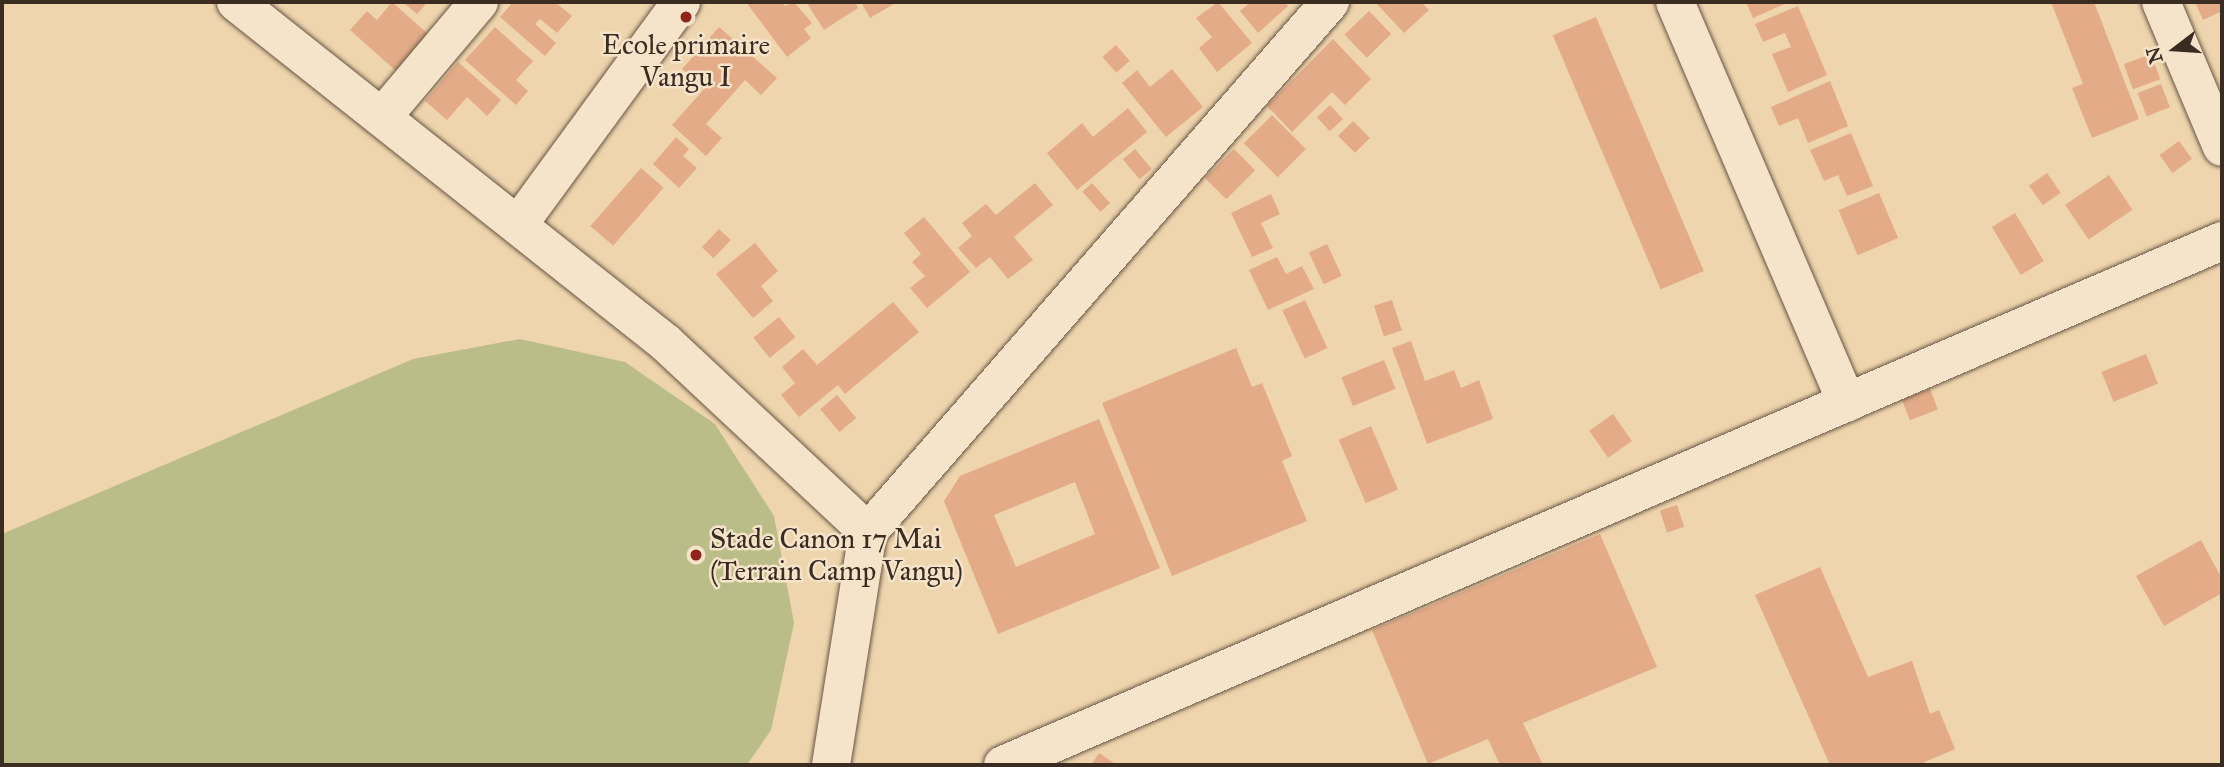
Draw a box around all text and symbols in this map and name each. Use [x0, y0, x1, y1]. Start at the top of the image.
marker: Ecole primaire Vangu I [678, 9, 694, 25]
north arrow [2140, 14, 2210, 84]
place label: Ecole primaire Vangu I [602, 28, 770, 94]
text: N [2141, 44, 2168, 66]
place label: Stade Canon 17 Mai (Terrain Camp Vangu) [710, 522, 963, 588]
marker: Stade Canon 17 Mai (Terrain Camp Vangu) [688, 547, 704, 563]

